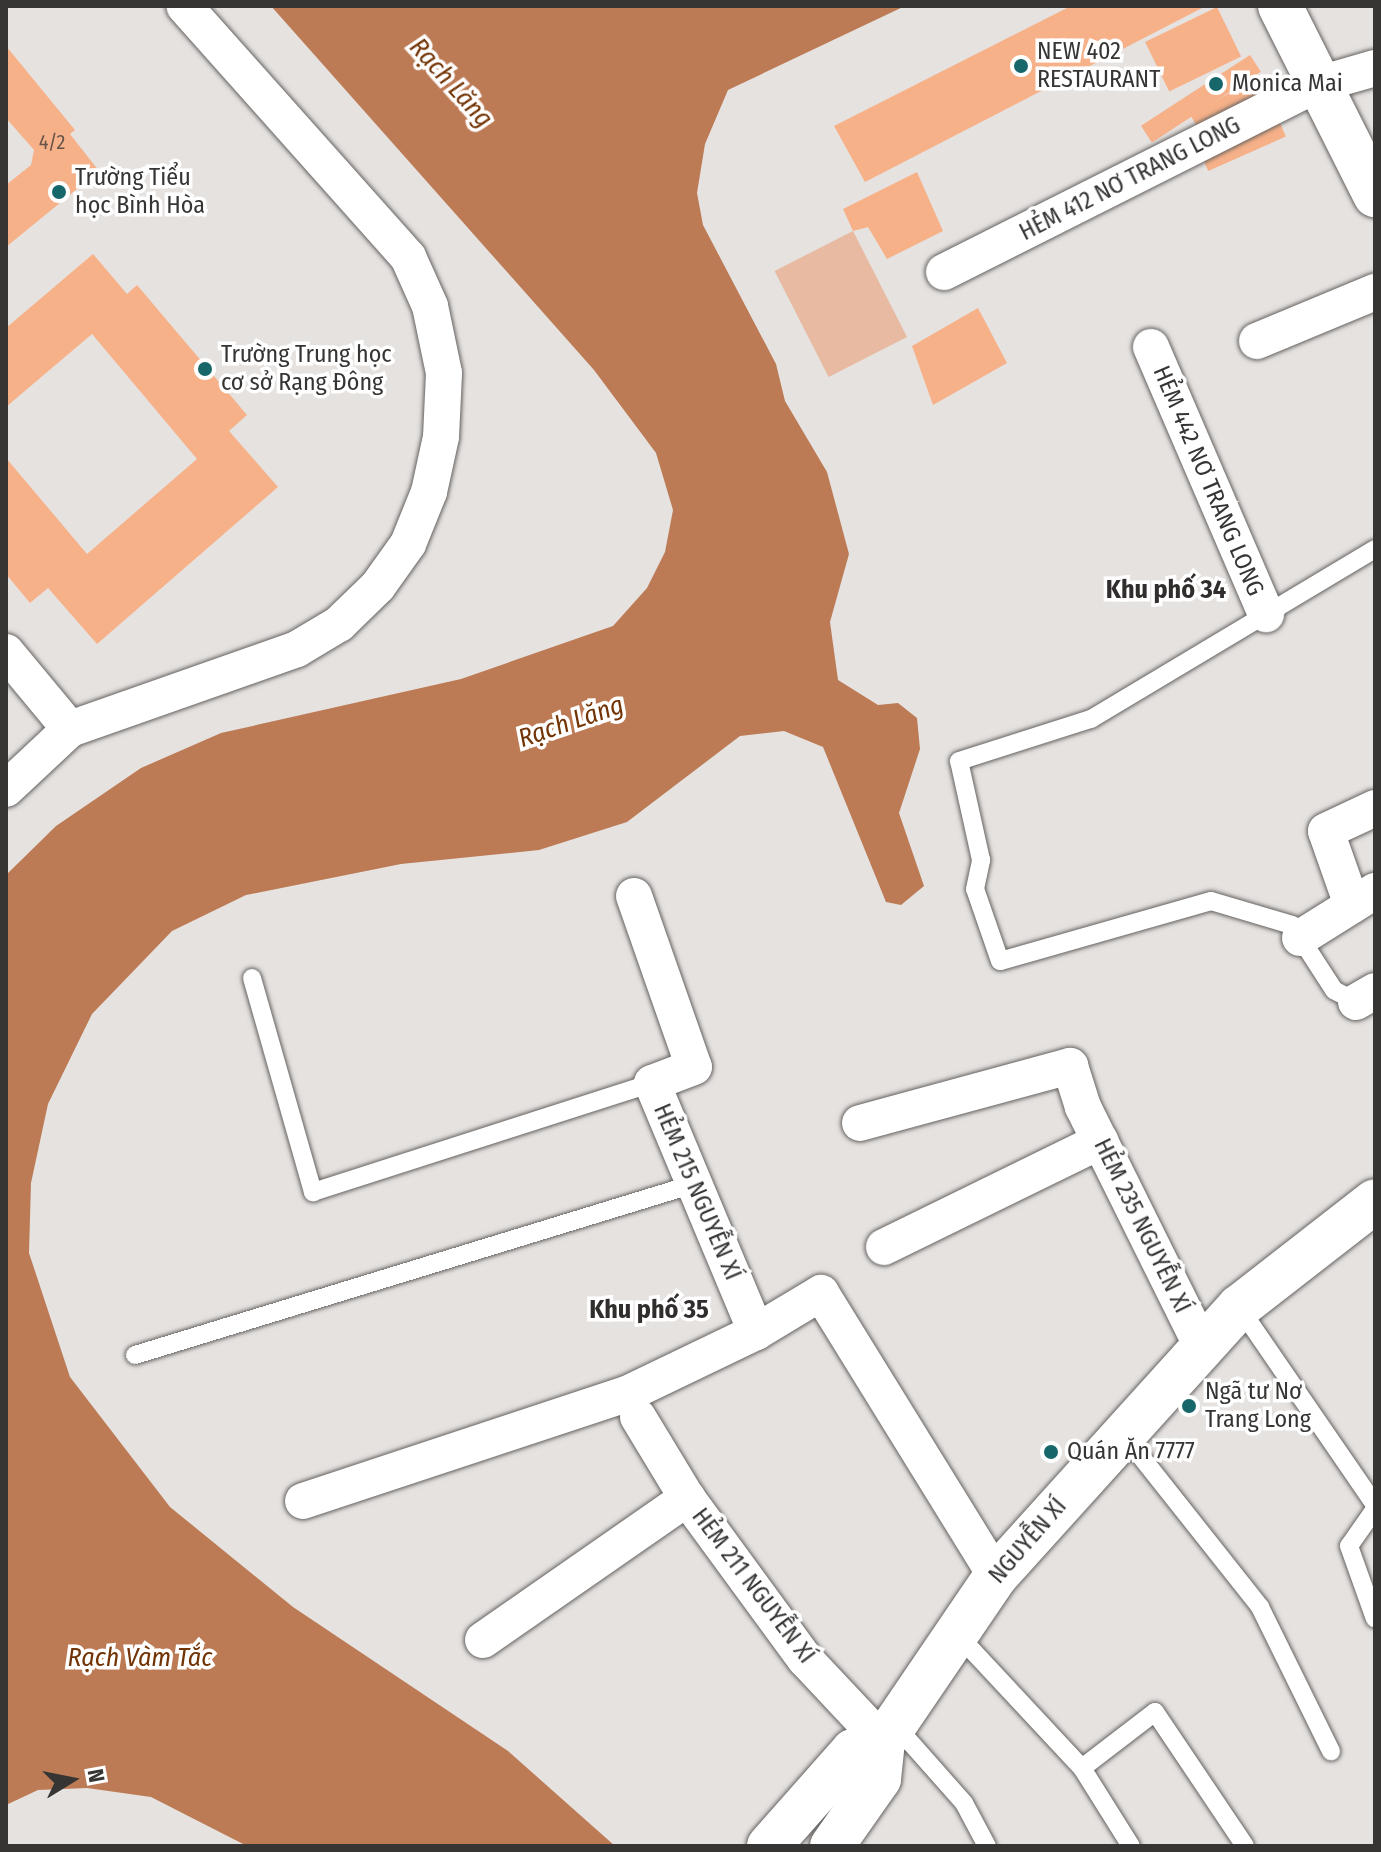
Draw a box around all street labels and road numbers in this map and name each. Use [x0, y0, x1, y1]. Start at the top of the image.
street label: HẺM 412 NƠ TRANG LONG [1015, 111, 1245, 247]
street label: HẺM 442 NƠ TRANG LONG [1146, 362, 1270, 600]
street label: HẺM 215 NGUYỄN XÍ [647, 1100, 747, 1284]
street label: HẺM 235 NGUYỄN XÍ [1087, 1134, 1197, 1318]
street label: NGUYỄN XÍ [983, 1492, 1073, 1590]
street label: HẺM 211 NGUYỄN XÍ [685, 1503, 821, 1669]

